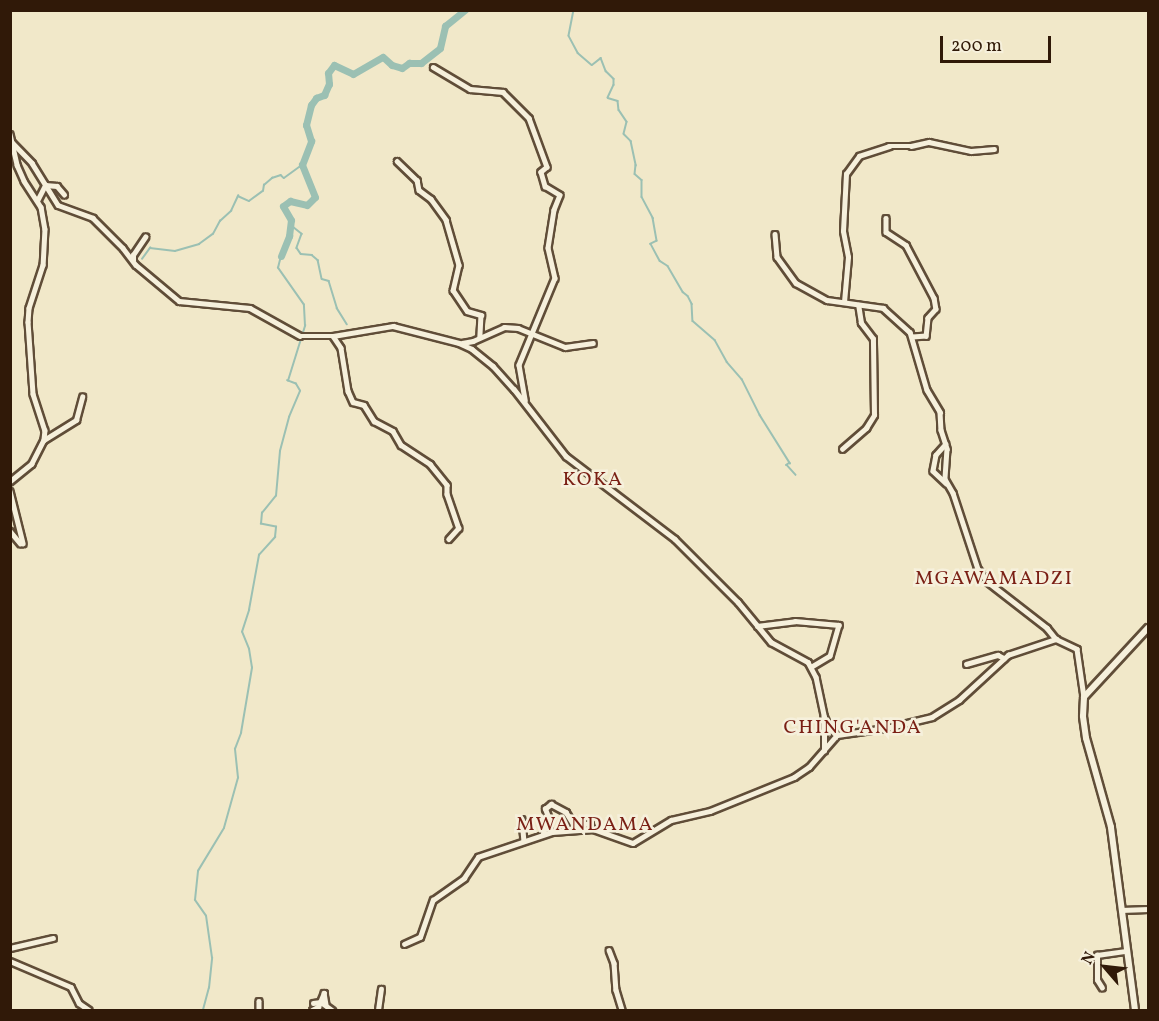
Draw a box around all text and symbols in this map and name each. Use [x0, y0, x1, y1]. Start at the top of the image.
scale bar [943, 24, 1054, 62]
text: 200 m [951, 34, 1002, 59]
district label: KOKA [562, 468, 624, 492]
district label: MGAWAMADZI [915, 567, 1073, 591]
district label: CHING'ANDA [784, 716, 922, 740]
district label: MWANDAMA [516, 813, 654, 837]
north arrow [1075, 937, 1135, 997]
text: N [1077, 948, 1102, 969]

